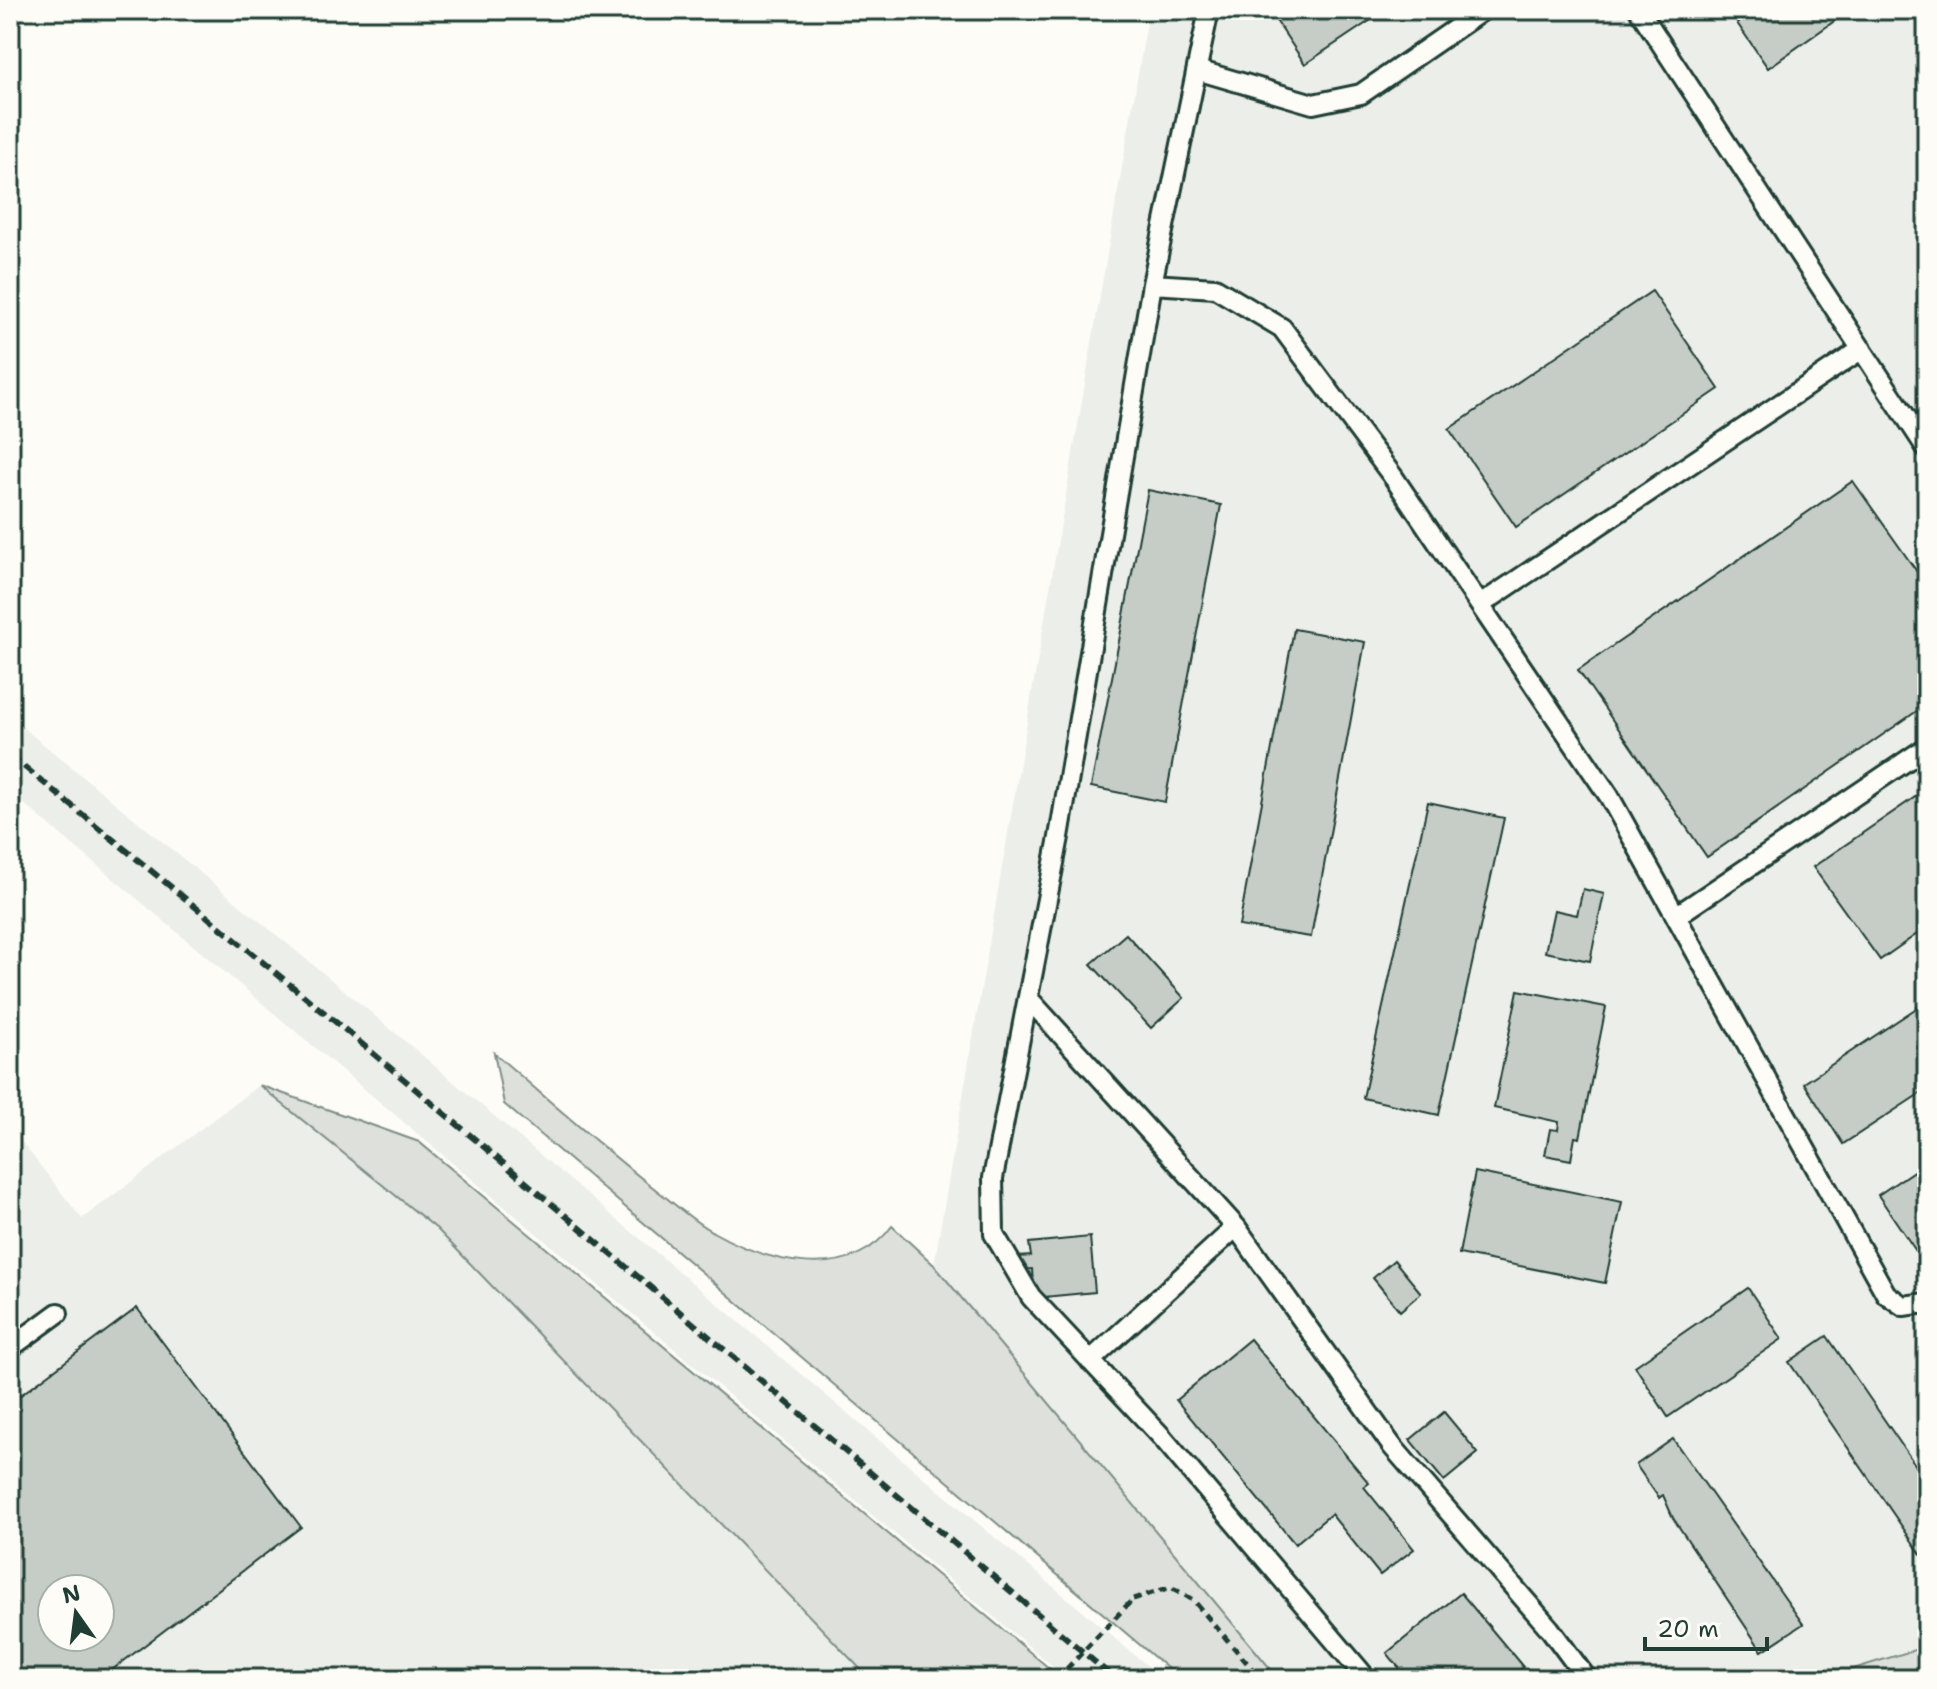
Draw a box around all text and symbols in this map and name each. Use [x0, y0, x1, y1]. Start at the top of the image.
north arrow [36, 1573, 116, 1653]
text: N [59, 1578, 83, 1610]
scale bar [1645, 1601, 1767, 1651]
text: 20 m [1657, 1613, 1719, 1645]

